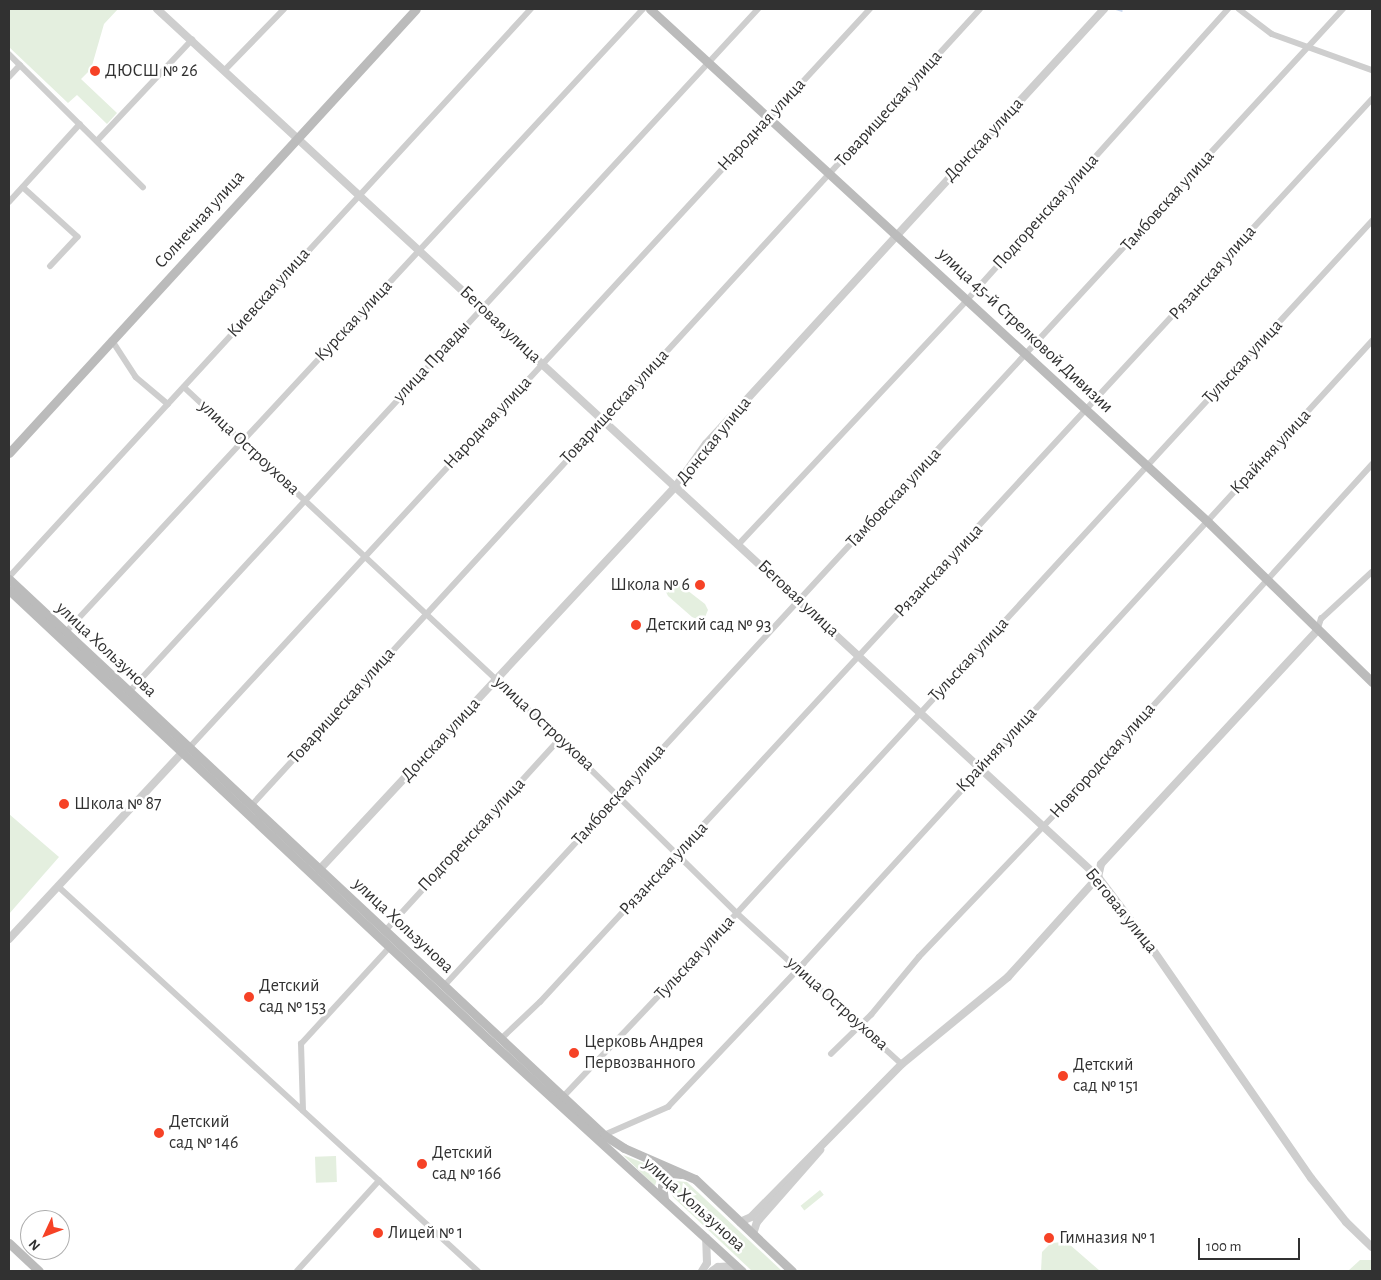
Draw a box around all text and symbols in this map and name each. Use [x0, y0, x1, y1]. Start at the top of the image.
street label: Товарищеская улица [831, 46, 947, 172]
place label: ДЮСШ № 26 [105, 60, 198, 82]
marker: ДЮСШ № 26 [89, 65, 101, 77]
street label: Народная улица [713, 74, 811, 176]
street label: Донская улица [940, 93, 1028, 187]
street label: Тамбовская улица [1117, 146, 1219, 256]
street label: Подгоренская улица [989, 150, 1103, 274]
street label: Солнечная улица [150, 167, 250, 273]
street label: Рязанская улица [1165, 221, 1261, 325]
street label: Киевская улица [223, 244, 315, 342]
street label: улица 45-й Стрелковой Дивизии [933, 244, 1117, 418]
street label: Курская улица [311, 276, 397, 366]
street label: Беговая улица [455, 282, 545, 368]
street label: Тульская улица [1198, 315, 1288, 409]
street label: улица Правды [389, 317, 475, 407]
street label: Товарищеская улица [556, 345, 674, 469]
street label: Народная улица [439, 372, 537, 474]
street label: Донская улица [672, 393, 756, 489]
street label: улица Остроухова [194, 396, 304, 500]
street label: Крайняя улица [1226, 405, 1316, 499]
street label: Тамбовская улица [842, 443, 946, 553]
street label: Рязанская улица [890, 520, 988, 622]
street label: Беговая улица [753, 556, 843, 642]
place label: Школа № 6 [610, 574, 690, 596]
marker: Школа № 6 [694, 579, 706, 591]
street label: улица Хользунова [51, 598, 161, 702]
street label: Тульская улица [924, 613, 1014, 707]
place label: Детский сад № 93 [646, 614, 771, 636]
marker: Детский сад № 93 [630, 619, 642, 631]
street label: Товарищеская улица [284, 643, 400, 769]
street label: улица Остроухова [489, 672, 599, 776]
street label: Донская улица [397, 693, 485, 787]
street label: Новгородская улица [1046, 699, 1160, 823]
street label: Крайняя улица [952, 703, 1042, 797]
street label: Тамбовская улица [568, 740, 670, 850]
street label: Подгоренская улица [414, 774, 530, 896]
place label: Школа № 87 [74, 793, 161, 815]
marker: Школа № 87 [58, 798, 70, 810]
street label: Рязанская улица [615, 818, 713, 920]
street label: Беговая улица [1080, 864, 1162, 958]
street label: улица Хользунова [348, 874, 458, 978]
street label: Тульская улица [650, 911, 740, 1005]
street label: улица Остроухова [782, 953, 892, 1055]
place label: Детский сад № 153 [259, 976, 326, 1019]
marker: Детский сад № 153 [243, 991, 255, 1003]
place label: Церковь Андрея Первозванного [584, 1032, 704, 1074]
marker: Церковь Андрея Первозванного [568, 1047, 580, 1059]
place label: Детский сад № 151 [1073, 1055, 1139, 1098]
marker: Детский сад № 151 [1057, 1070, 1069, 1082]
place label: Детский сад № 146 [169, 1112, 238, 1154]
marker: Детский сад № 146 [153, 1127, 165, 1139]
place label: Детский сад № 166 [432, 1143, 501, 1186]
street label: улица Хользунова [638, 1153, 750, 1257]
marker: Детский сад № 166 [416, 1158, 428, 1170]
north arrow [20, 1210, 70, 1260]
place label: Лицей № 1 [388, 1222, 463, 1244]
marker: Лицей № 1 [372, 1227, 384, 1239]
place label: Гимназия № 1 [1059, 1227, 1156, 1249]
scale bar [1201, 1228, 1304, 1260]
marker: Гимназия № 1 [1043, 1232, 1055, 1244]
text: N [26, 1236, 43, 1253]
text: 100 m [1206, 1239, 1241, 1254]

